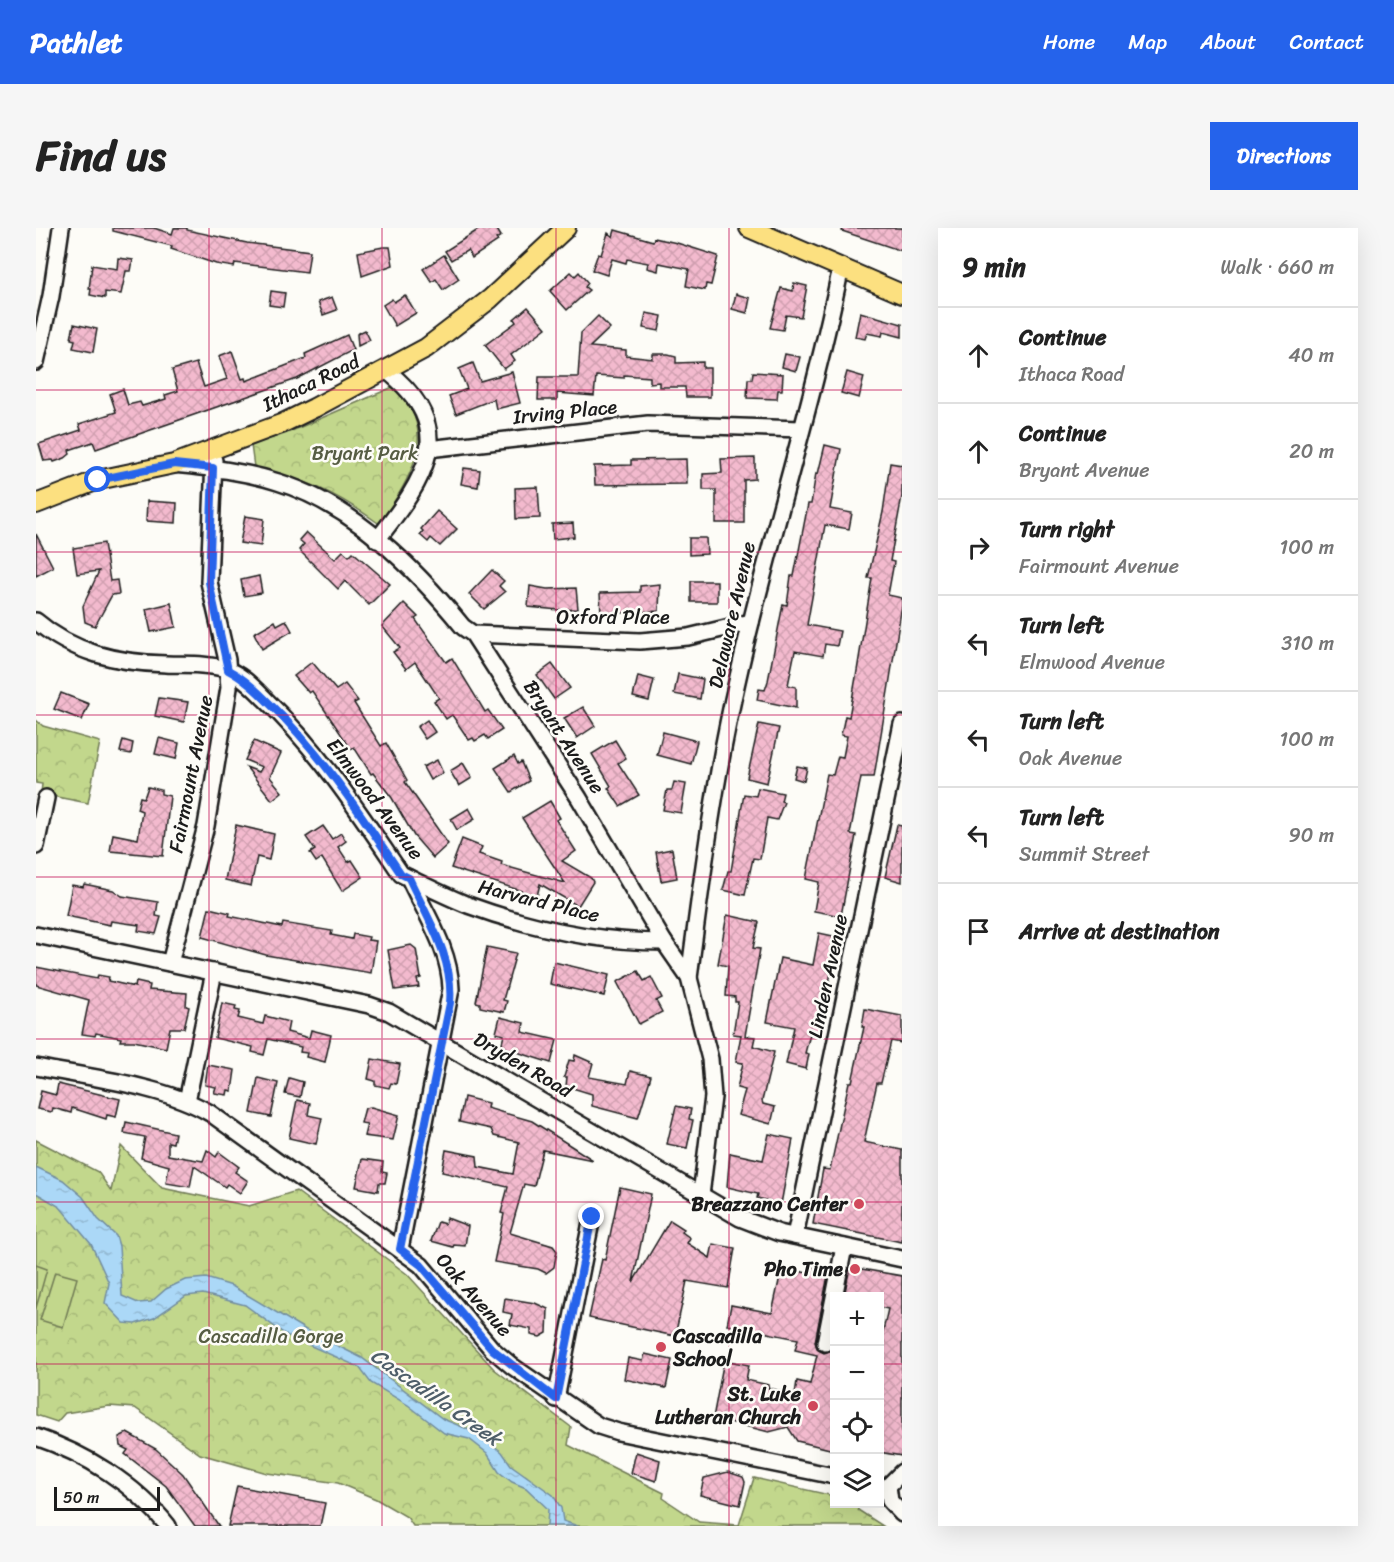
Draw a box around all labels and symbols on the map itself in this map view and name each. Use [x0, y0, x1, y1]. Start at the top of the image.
street label: Ithaca Road [255, 344, 367, 422]
street label: Irving Place [510, 389, 619, 435]
park label: Bryant Park [311, 436, 419, 471]
route start [84, 466, 110, 492]
street label: Delaware Avenue [698, 538, 766, 692]
street label: Oxford Place [556, 600, 670, 635]
street label: Bryant Avenue [514, 673, 614, 801]
street label: Fairmount Avenue [159, 692, 223, 856]
street label: Elmwood Avenue [317, 730, 433, 868]
street label: Harvard Place [475, 869, 603, 933]
street label: Linden Avenue [798, 911, 858, 1041]
street label: Dryden Road [467, 1022, 581, 1108]
place label: Breazzano Center [691, 1187, 849, 1222]
marker: Breazzano Center [852, 1197, 866, 1211]
route end [578, 1203, 604, 1229]
street label: Oak Avenue [427, 1245, 521, 1345]
place label: Pho Time [764, 1252, 843, 1287]
marker: Pho Time [848, 1262, 862, 1276]
park label: Cascadilla Gorge [199, 1319, 344, 1354]
place label: Cascadilla School [672, 1319, 762, 1377]
water label: Cascadilla Creek [362, 1338, 512, 1458]
marker: Cascadilla School [654, 1340, 668, 1354]
place label: St. Luke Lutheran Church [655, 1377, 802, 1435]
marker: St. Luke Lutheran Church [806, 1399, 820, 1413]
scale bar [54, 1484, 160, 1512]

